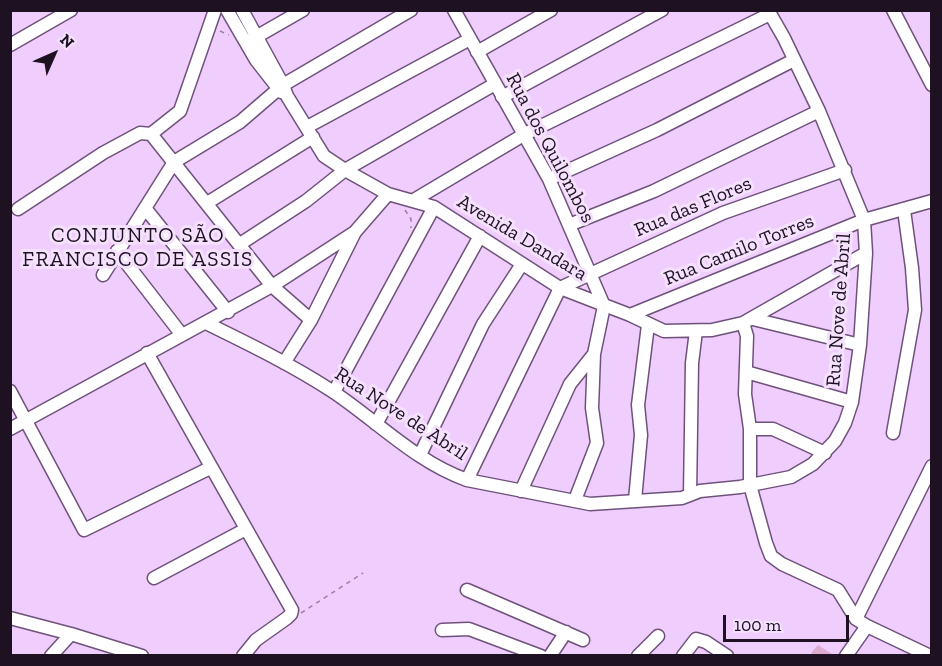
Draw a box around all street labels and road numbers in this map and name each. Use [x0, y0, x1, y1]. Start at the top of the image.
street label: Rua dos Quilombos [500, 69, 600, 227]
street label: Rua das Flores [631, 172, 755, 242]
street label: Avenida Dandara [453, 190, 591, 286]
street label: Rua Camilo Torres [660, 209, 818, 291]
street label: Rua Nove de Abril [822, 233, 856, 387]
street label: Rua Nove de Abril [330, 362, 472, 466]

